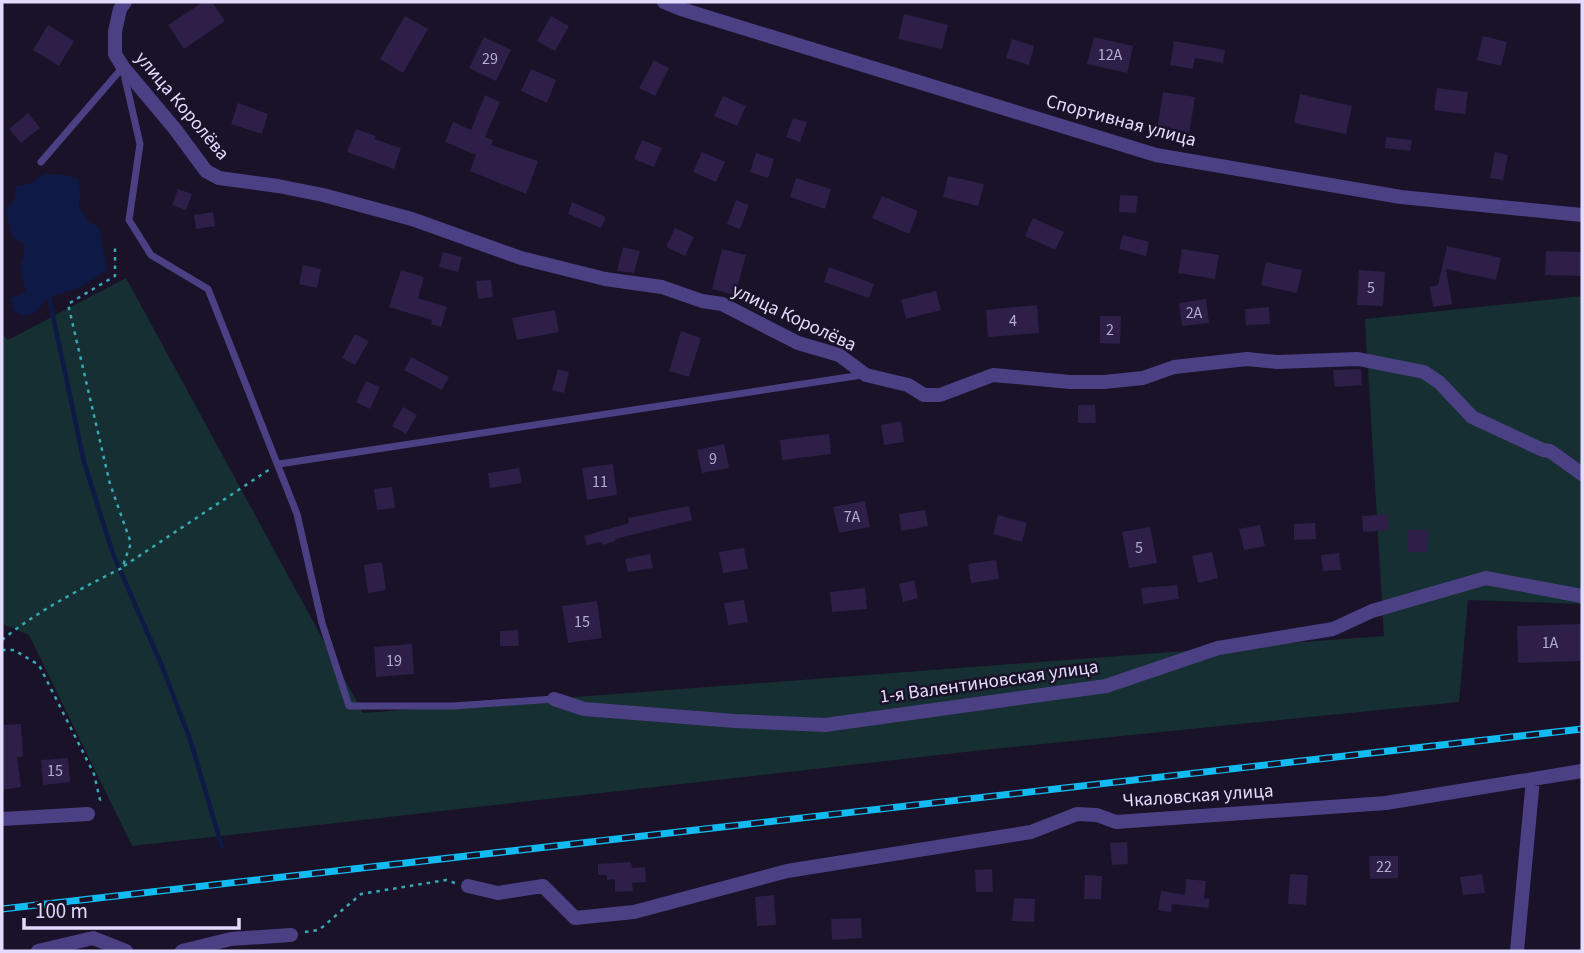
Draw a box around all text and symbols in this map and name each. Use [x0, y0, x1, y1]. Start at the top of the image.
house number: 12А [1098, 44, 1123, 66]
street label: улица Королёва [128, 46, 236, 166]
house number: 29 [482, 48, 498, 70]
street label: Спортивная улица [1043, 88, 1199, 154]
street label: улица Королёва [727, 277, 861, 359]
house number: 5 [1367, 277, 1375, 299]
house number: 2А [1186, 302, 1203, 324]
house number: 4 [1009, 310, 1017, 332]
house number: 2 [1106, 319, 1114, 341]
house number: 9 [709, 448, 717, 470]
house number: 11 [592, 471, 608, 493]
house number: 7А [844, 506, 861, 528]
house number: 5 [1135, 537, 1143, 559]
house number: 15 [574, 611, 590, 633]
house number: 1А [1542, 632, 1559, 654]
house number: 19 [386, 650, 402, 672]
street label: 1-я Валентиновская улица [878, 653, 1100, 711]
house number: 15 [47, 760, 63, 782]
street label: Чкаловская улица [1122, 777, 1274, 815]
house number: 22 [1376, 856, 1392, 878]
scale bar [24, 886, 240, 930]
text: 100 m [35, 896, 88, 926]

